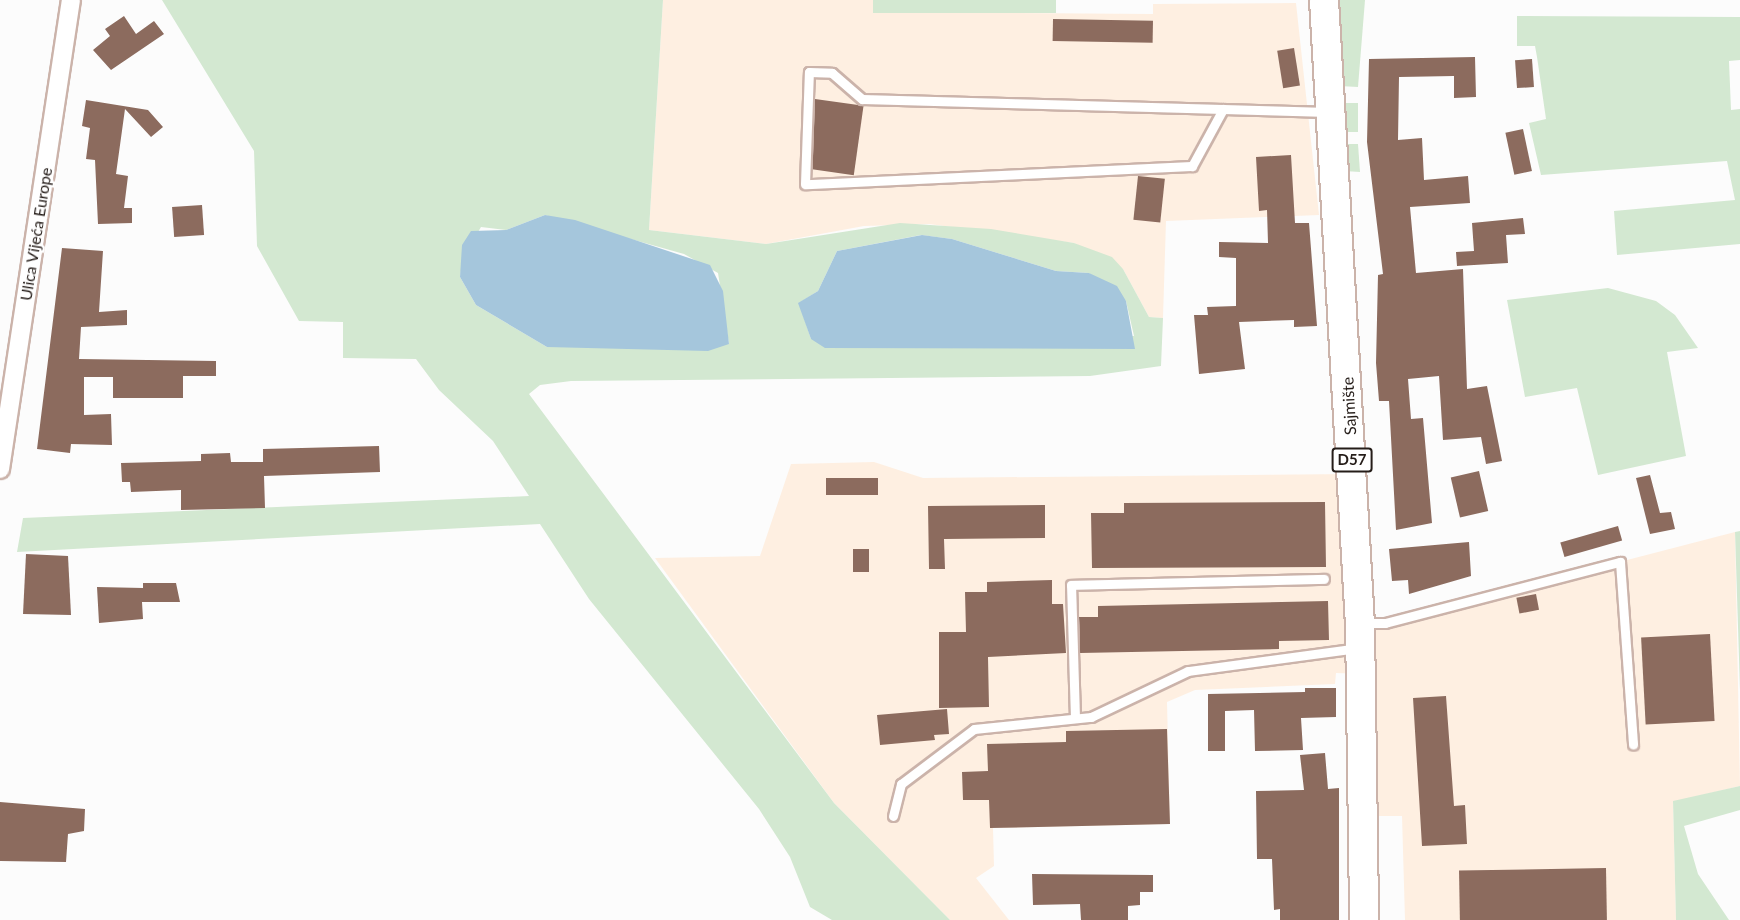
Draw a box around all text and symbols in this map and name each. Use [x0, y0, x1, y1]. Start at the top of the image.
street label: Ulica Vijeća Europe [16, 166, 56, 302]
street label: Sajmište [1338, 376, 1360, 436]
road number: D57 [1331, 448, 1373, 472]

